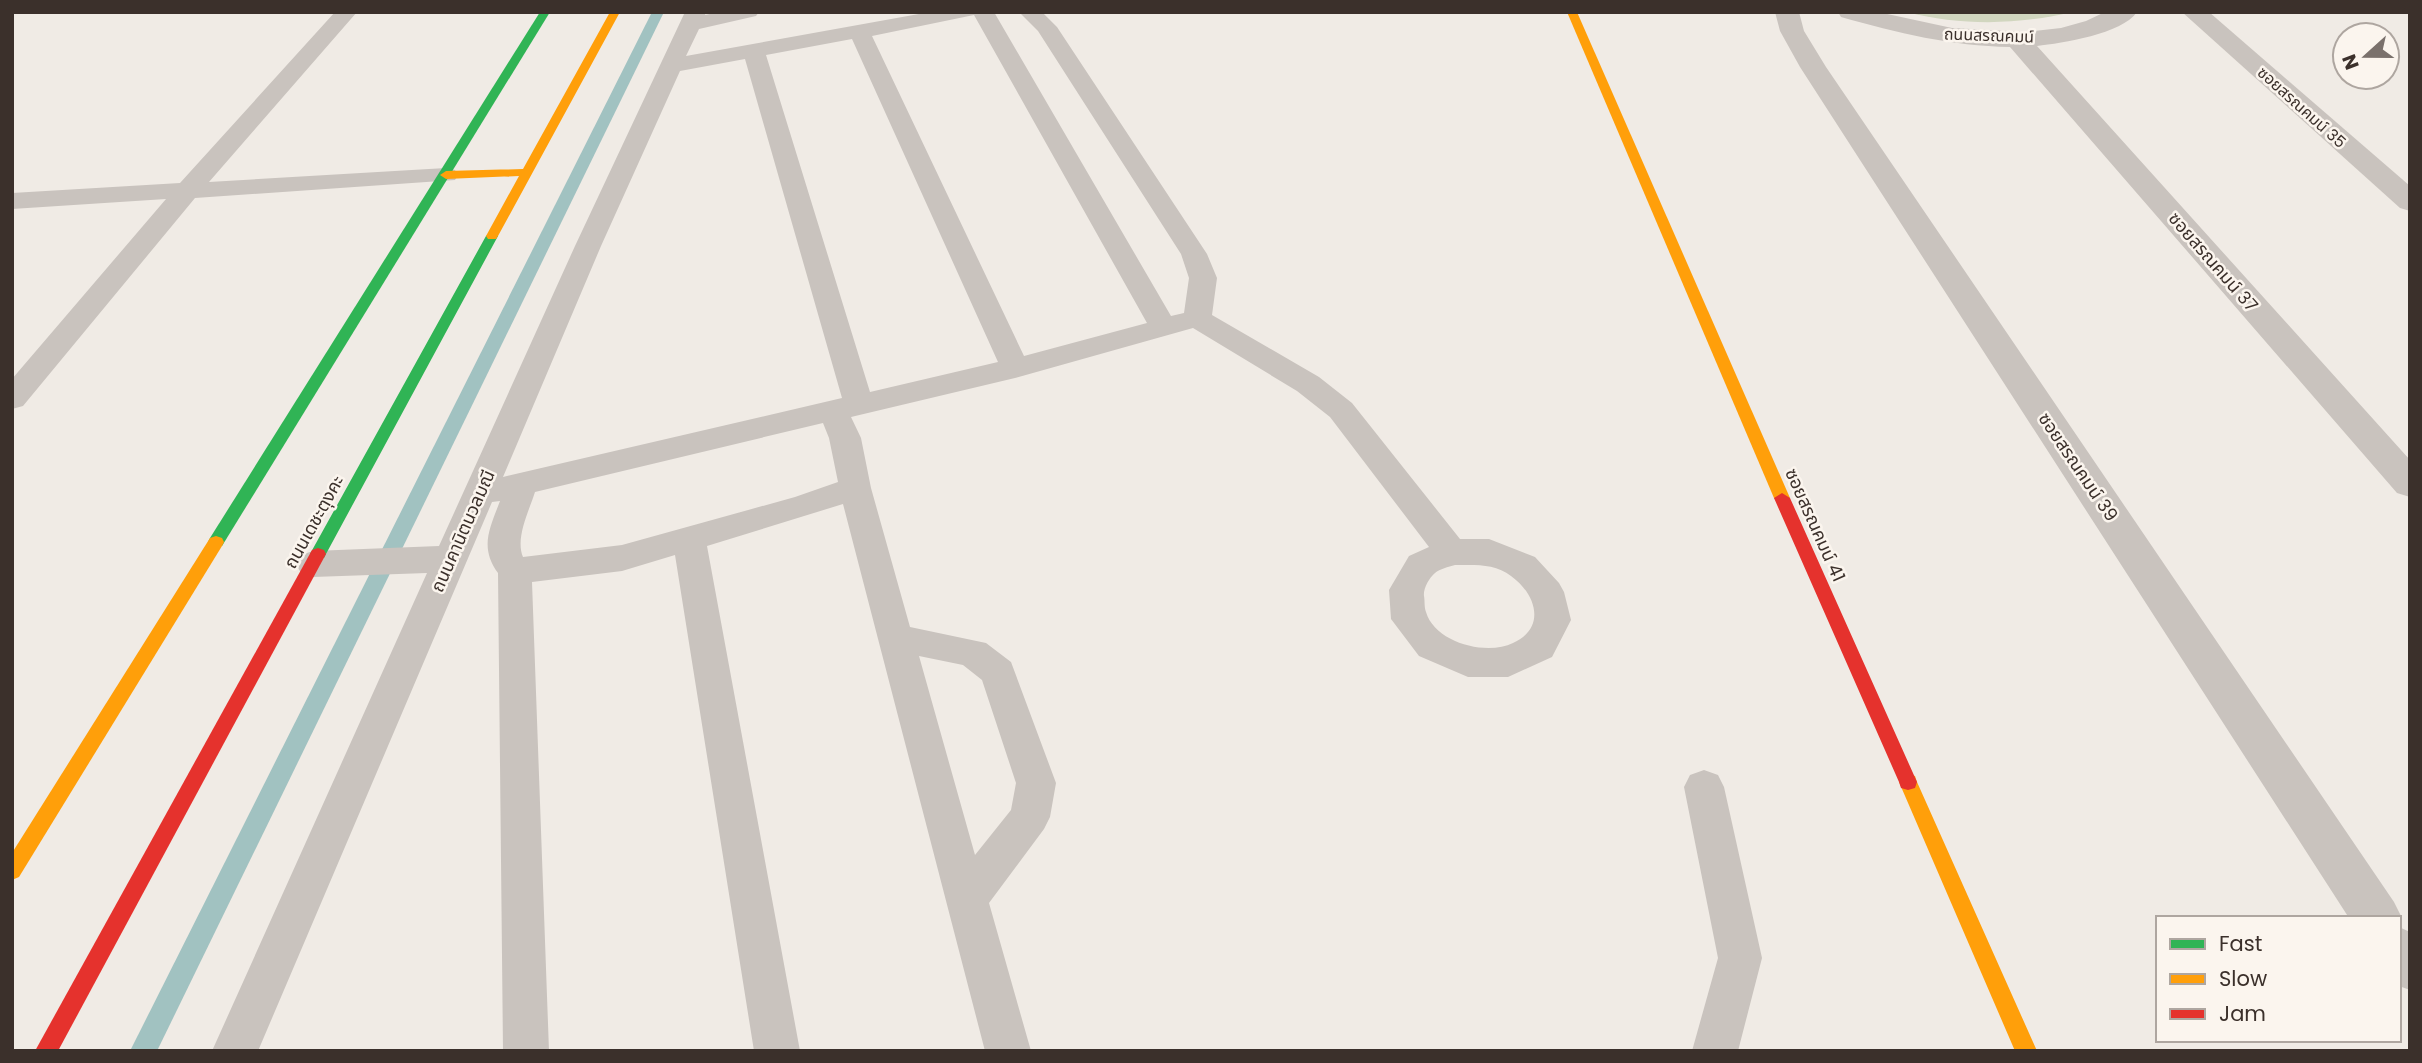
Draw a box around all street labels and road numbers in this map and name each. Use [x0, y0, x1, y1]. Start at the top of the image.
street label: ถนนสรณคมน์ [1943, 22, 2034, 49]
street label: ซอยสรณคมน์ 35 [2252, 61, 2351, 153]
street label: ซอยสรณคมน์ 37 [2163, 206, 2264, 317]
street label: ซอยสรณคมน์ 39 [2033, 407, 2124, 526]
street label: ซอยสรณคมน์ 41 [1779, 464, 1852, 585]
street label: ถนนคานิตนวลมณี [424, 466, 501, 596]
street label: ถนนเดชะตุงคะ [278, 470, 350, 573]

